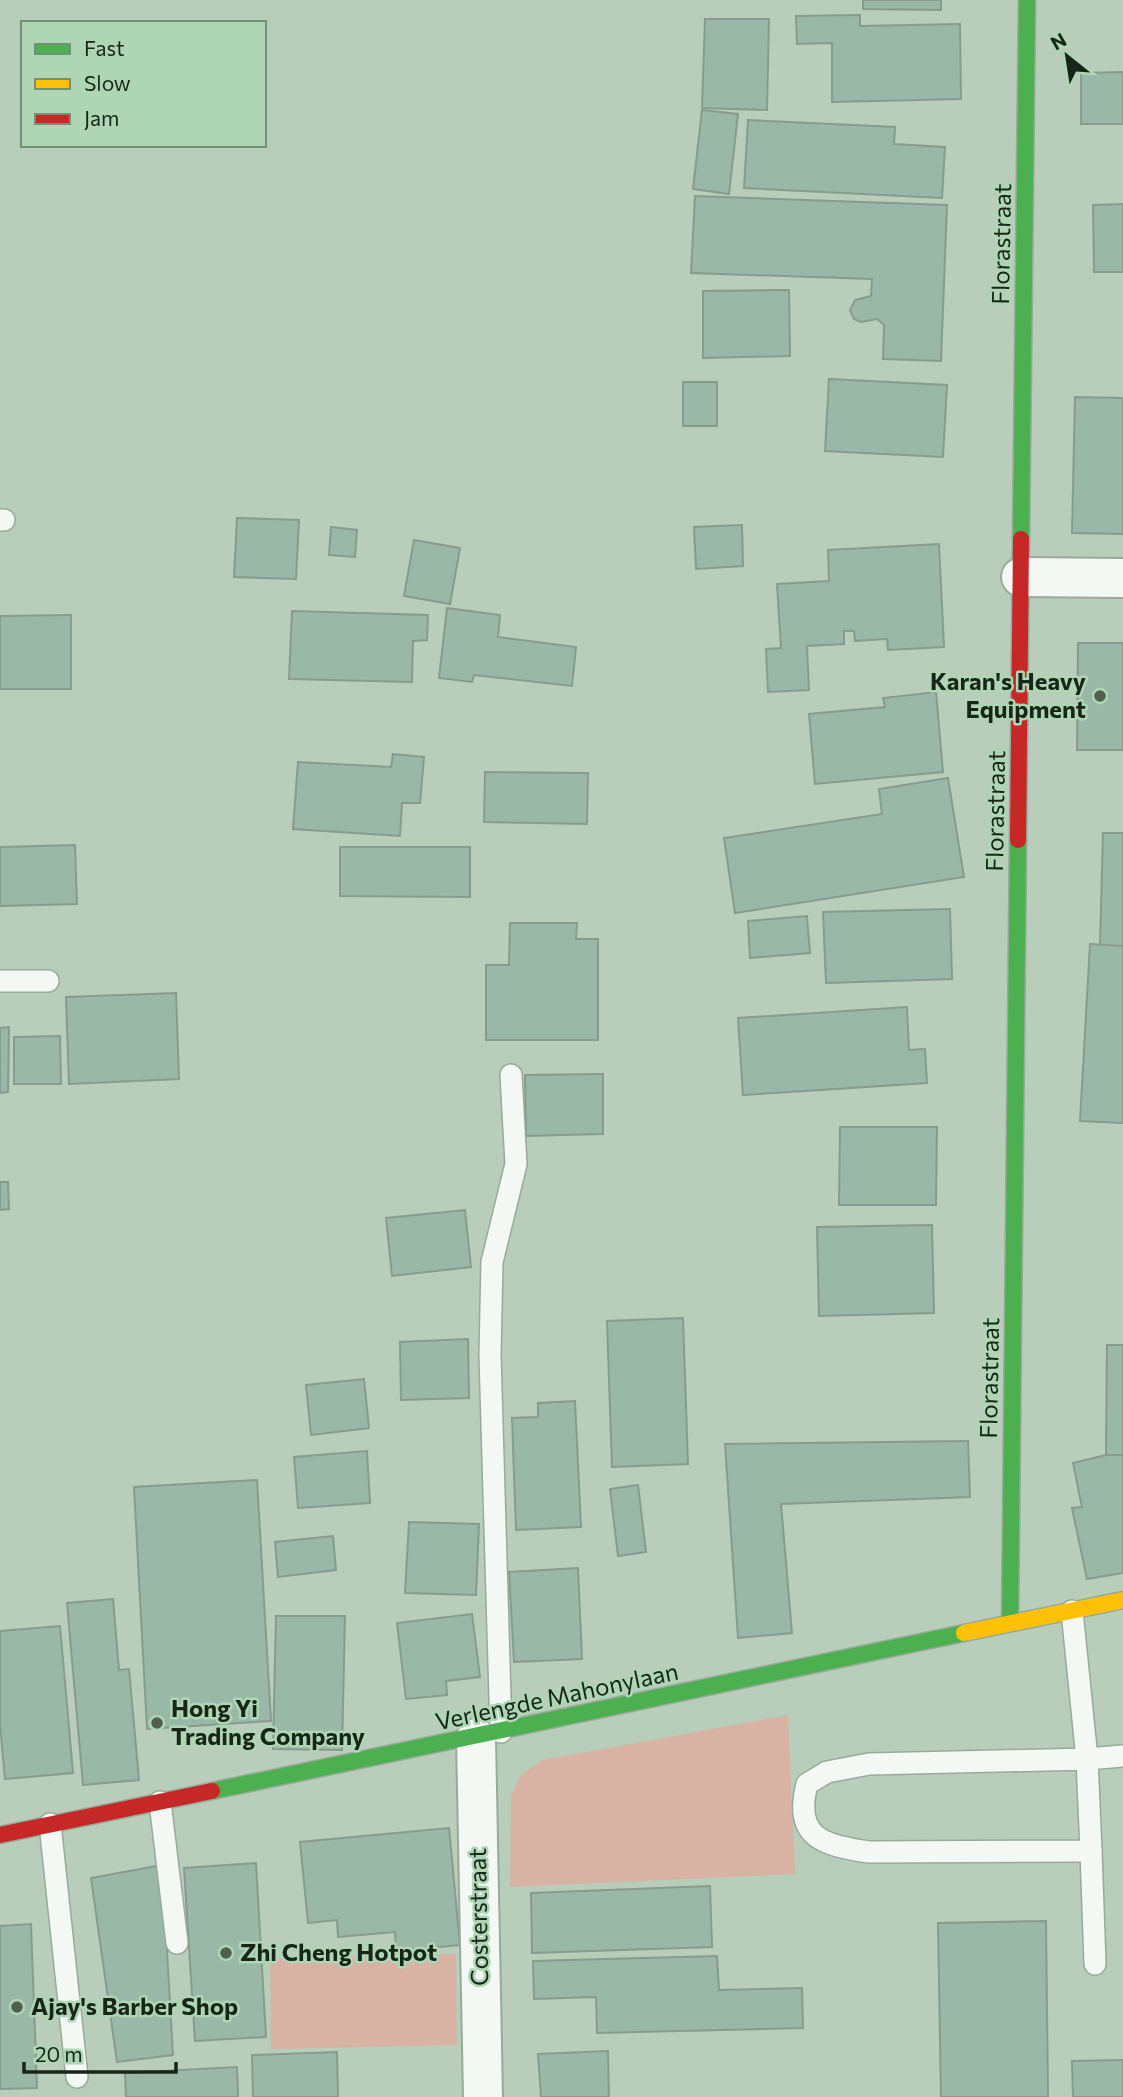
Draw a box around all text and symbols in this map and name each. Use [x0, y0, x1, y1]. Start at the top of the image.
legend [21, 21, 266, 147]
north arrow [1032, 21, 1102, 91]
text: N [1046, 27, 1070, 54]
text: Fast [84, 35, 125, 60]
text: Slow [84, 70, 131, 95]
text: Jam [84, 105, 119, 130]
street label: Florastraat [985, 183, 1016, 305]
place label: Karan's Heavy Equipment [930, 666, 1086, 723]
marker: Karan's Heavy Equipment [1092, 688, 1108, 704]
street label: Florastraat [979, 750, 1010, 872]
street label: Florastraat [973, 1317, 1004, 1439]
street label: Verlengde Mahonylaan [433, 1656, 681, 1735]
place label: Hong Yi Trading Company [171, 1693, 365, 1750]
marker: Hong Yi Trading Company [149, 1715, 165, 1731]
street label: Costerstraat [462, 1848, 493, 1986]
place label: Zhi Cheng Hotpot [240, 1937, 437, 1966]
marker: Zhi Cheng Hotpot [218, 1945, 234, 1961]
place label: Ajay's Barber Shop [31, 1991, 238, 2020]
marker: Ajay's Barber Shop [9, 1999, 25, 2015]
scale bar [24, 2030, 177, 2074]
text: 20 m [35, 2041, 83, 2066]

